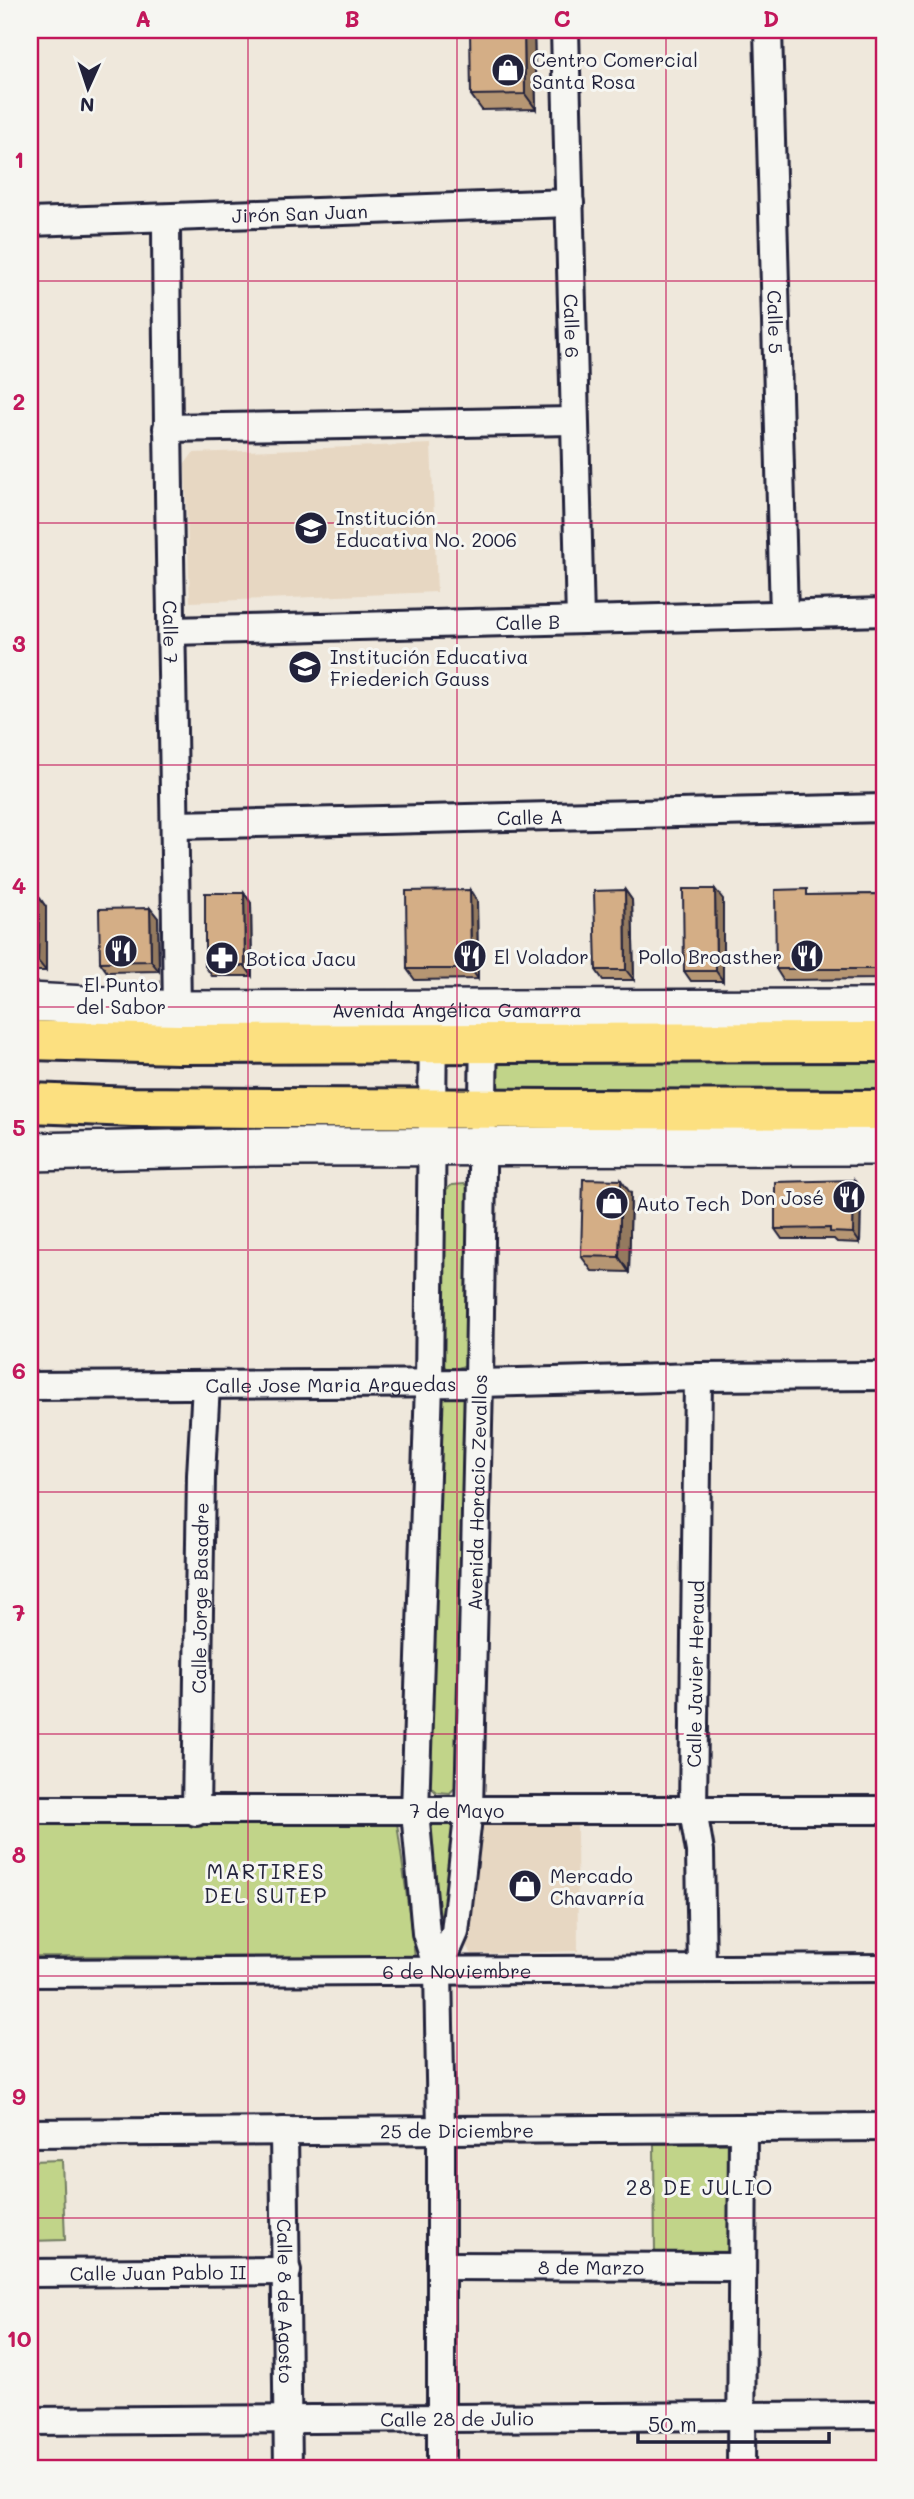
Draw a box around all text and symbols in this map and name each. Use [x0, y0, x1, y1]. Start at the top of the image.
text: A [135, 3, 151, 33]
text: B [344, 3, 360, 33]
text: C [553, 3, 571, 33]
text: D [763, 3, 779, 33]
place label: Centro Comercial Santa Rosa [532, 47, 698, 94]
shop icon: Centro Comercial Santa Rosa [489, 51, 527, 89]
north arrow [52, 52, 122, 122]
text: N [79, 93, 95, 118]
text: 1 [14, 144, 24, 174]
street label: Jirón San Juan [231, 198, 368, 227]
street label: Calle 5 [763, 290, 789, 354]
street label: Calle 6 [559, 293, 586, 358]
text: 2 [13, 386, 25, 416]
place label: Institución Educativa No. 2006 [336, 505, 517, 552]
school or university icon: Institución Educativa No. 2006 [292, 509, 330, 547]
street label: Calle 7 [158, 600, 184, 664]
street label: Calle B [495, 608, 561, 635]
text: 3 [12, 628, 26, 658]
place label: Institución Educativa Friederich Gauss [330, 644, 528, 691]
school or university icon: Institución Educativa Friederich Gauss [286, 648, 324, 686]
street label: Calle A [497, 803, 563, 830]
text: 4 [12, 870, 26, 900]
restaurant icon: El Punto del Sabor [102, 932, 140, 970]
restaurant icon: El Volador [451, 937, 489, 975]
restaurant icon: Pollo Broasther [788, 937, 826, 975]
pharmacy icon: Botica Jacu [203, 939, 241, 977]
place label: El Volador [494, 944, 589, 969]
place label: Pollo Broasther [638, 944, 782, 969]
place label: Botica Jacu [246, 946, 356, 971]
place label: El Punto del Sabor [76, 972, 166, 1019]
street label: Avenida Angélica Gamarra [332, 996, 582, 1022]
text: 5 [12, 1112, 26, 1142]
restaurant icon: Don José [830, 1178, 868, 1216]
shop icon: Auto Tech [593, 1184, 631, 1222]
place label: Don José [740, 1185, 824, 1210]
place label: Auto Tech [636, 1191, 729, 1216]
text: 6 [12, 1355, 26, 1385]
street label: Calle Jose Maria Arguedas [205, 1371, 457, 1397]
street label: Avenida Horacio Zevallos [461, 1374, 492, 1611]
street label: Calle Jorge Basadre [185, 1502, 213, 1694]
street label: Calle Javier Heraud [681, 1580, 709, 1768]
text: 7 [13, 1597, 26, 1627]
street label: 7 de Mayo [410, 1798, 504, 1823]
text: 8 [12, 1839, 26, 1869]
district label: MARTIRES DEL SUTEP [204, 1857, 328, 1908]
place label: Mercado Chavarría [550, 1863, 645, 1910]
shop icon: Mercado Chavarría [506, 1867, 544, 1905]
street label: 6 de Noviembre [382, 1958, 532, 1983]
text: 9 [12, 2081, 26, 2111]
street label: 25 de Diciembre [380, 2117, 534, 2143]
district label: 28 DE JULIO [626, 2173, 774, 2200]
street label: Calle 8 de Agosto [273, 2218, 299, 2383]
street label: 8 de Marzo [538, 2254, 644, 2279]
street label: Calle Juan Pablo II [70, 2259, 246, 2285]
text: 10 [7, 2323, 32, 2353]
scale bar [638, 2401, 828, 2445]
street label: Calle 28 de Julio [380, 2405, 534, 2431]
text: 50 m [648, 2410, 697, 2437]

